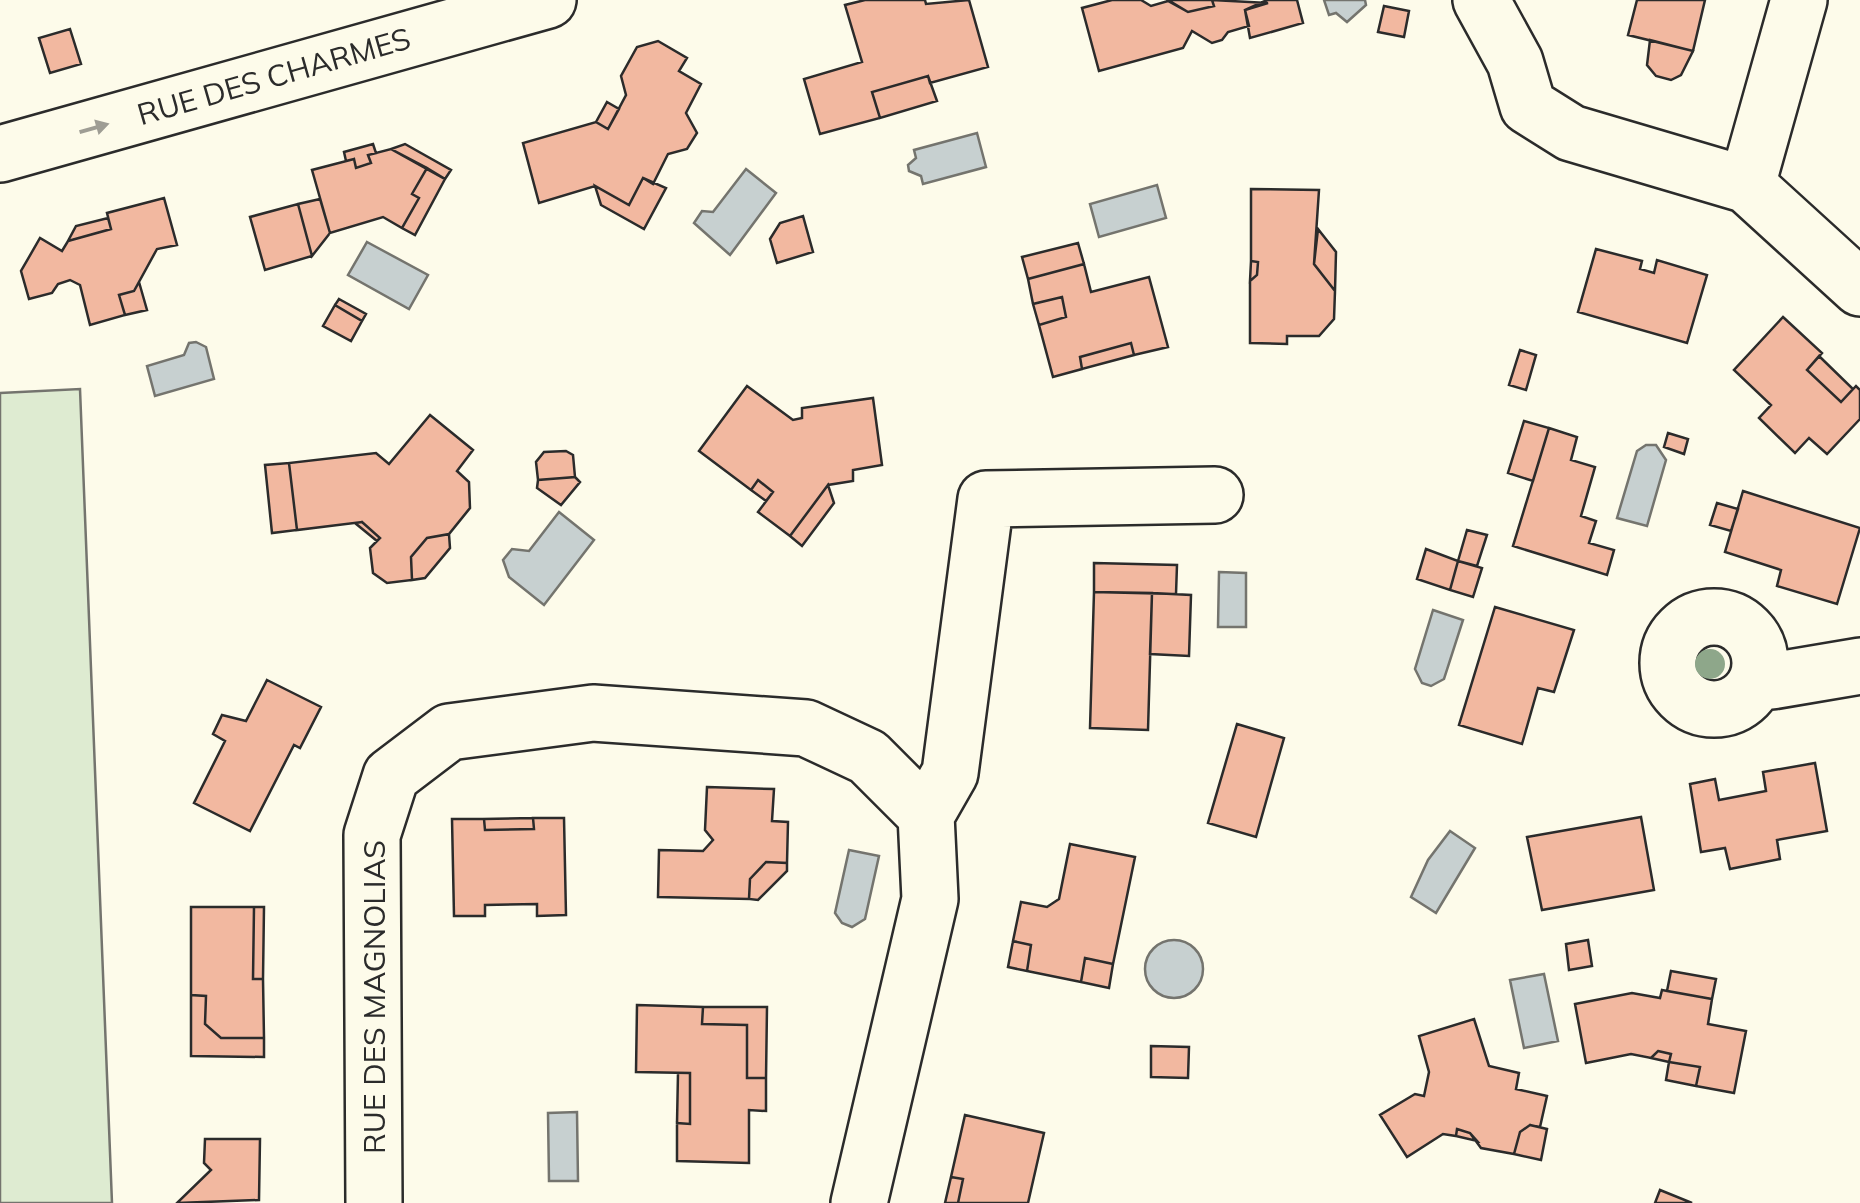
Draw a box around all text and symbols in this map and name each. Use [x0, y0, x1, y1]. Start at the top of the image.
street label: RUE DES CHARMES [133, 19, 415, 133]
one-way arrow [79, 120, 110, 135]
street label: RUE DES MAGNOLIAS [355, 840, 393, 1154]

